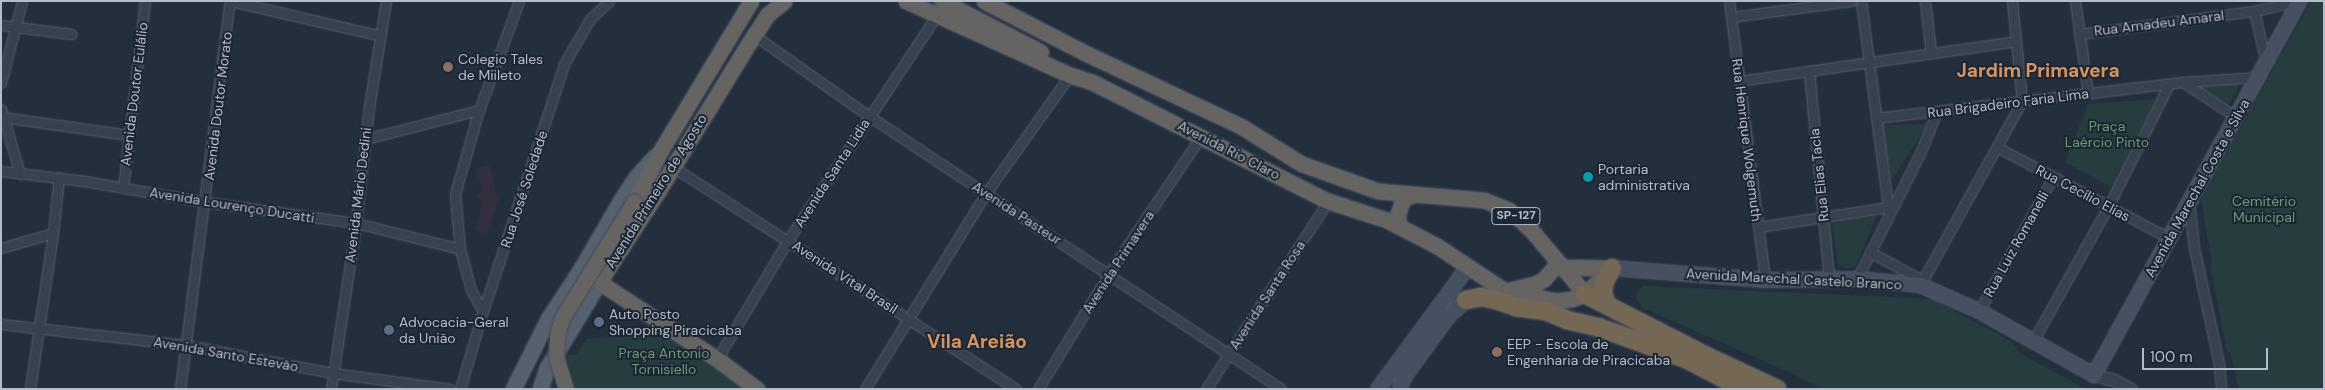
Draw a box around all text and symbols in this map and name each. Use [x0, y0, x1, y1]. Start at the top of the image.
street label: Rua Amadeu Amaral [2093, 7, 2225, 39]
street label: Avenida Doutor Eulálio [117, 21, 151, 167]
street label: Avenida Doutor Morato [201, 31, 235, 181]
place label: Colegio Tales de Miileto [458, 51, 543, 84]
street label: Rua Henrique Wolgemuth [1729, 58, 1765, 222]
district label: Jardim Primavera [1956, 60, 2120, 82]
marker: Colegio Tales de Miileto [442, 61, 454, 73]
street label: Rua Brigadeiro Faria Lima [1926, 85, 2090, 121]
street label: Avenida Marechal Costa e Silva [2141, 96, 2253, 280]
street label: Avenida Primeiro de Agosto [602, 111, 710, 271]
street label: Avenida Santa Lidia [791, 116, 873, 230]
street label: Avenida Rio Claro [1175, 117, 1283, 183]
park label: Praça Laércio Pinto [2065, 118, 2149, 150]
street label: Avenida Mário Dedini [341, 126, 375, 264]
street label: Rua José Soledade [497, 128, 551, 250]
street label: Rua Elias Tacla [1806, 128, 1832, 222]
place label: Portaria administrativa [1598, 161, 1690, 193]
street label: Rua Cecílio Elias [2033, 161, 2133, 225]
marker: Portaria administrativa [1582, 171, 1594, 183]
street label: Avenida Pasteur [969, 178, 1065, 248]
street label: Avenida Lourenço Ducatti [148, 184, 316, 226]
street label: Rua Luiz Romanelli [1980, 188, 2052, 300]
park label: Cemitério Municipal [2232, 193, 2296, 226]
street label: Avenida Primavera [1078, 207, 1158, 317]
road number: SP-127 [1491, 207, 1541, 226]
street label: Avenida Vital Brasil [789, 237, 901, 317]
street label: Avenida Santa Rosa [1226, 237, 1308, 353]
street label: Avenida Marechal Castelo Branco [1686, 265, 1902, 293]
place label: Auto Posto Shopping Piracicaba [609, 306, 742, 338]
place label: Advocacia-Geral da União [399, 314, 509, 347]
marker: Auto Posto Shopping Piracicaba [593, 316, 605, 328]
marker: Advocacia-Geral da União [383, 324, 395, 336]
district label: Vila Areião [927, 331, 1027, 353]
street label: Avenida Santo Estevão [152, 333, 300, 375]
place label: EEP - Escola de Engenharia de Piracicaba [1507, 336, 1670, 368]
scale bar [2145, 338, 2271, 370]
park label: Praça Antonio Tornisiello [619, 345, 709, 378]
marker: EEP - Escola de Engenharia de Piracicaba [1491, 346, 1503, 358]
text: 100 m [2150, 347, 2193, 367]

